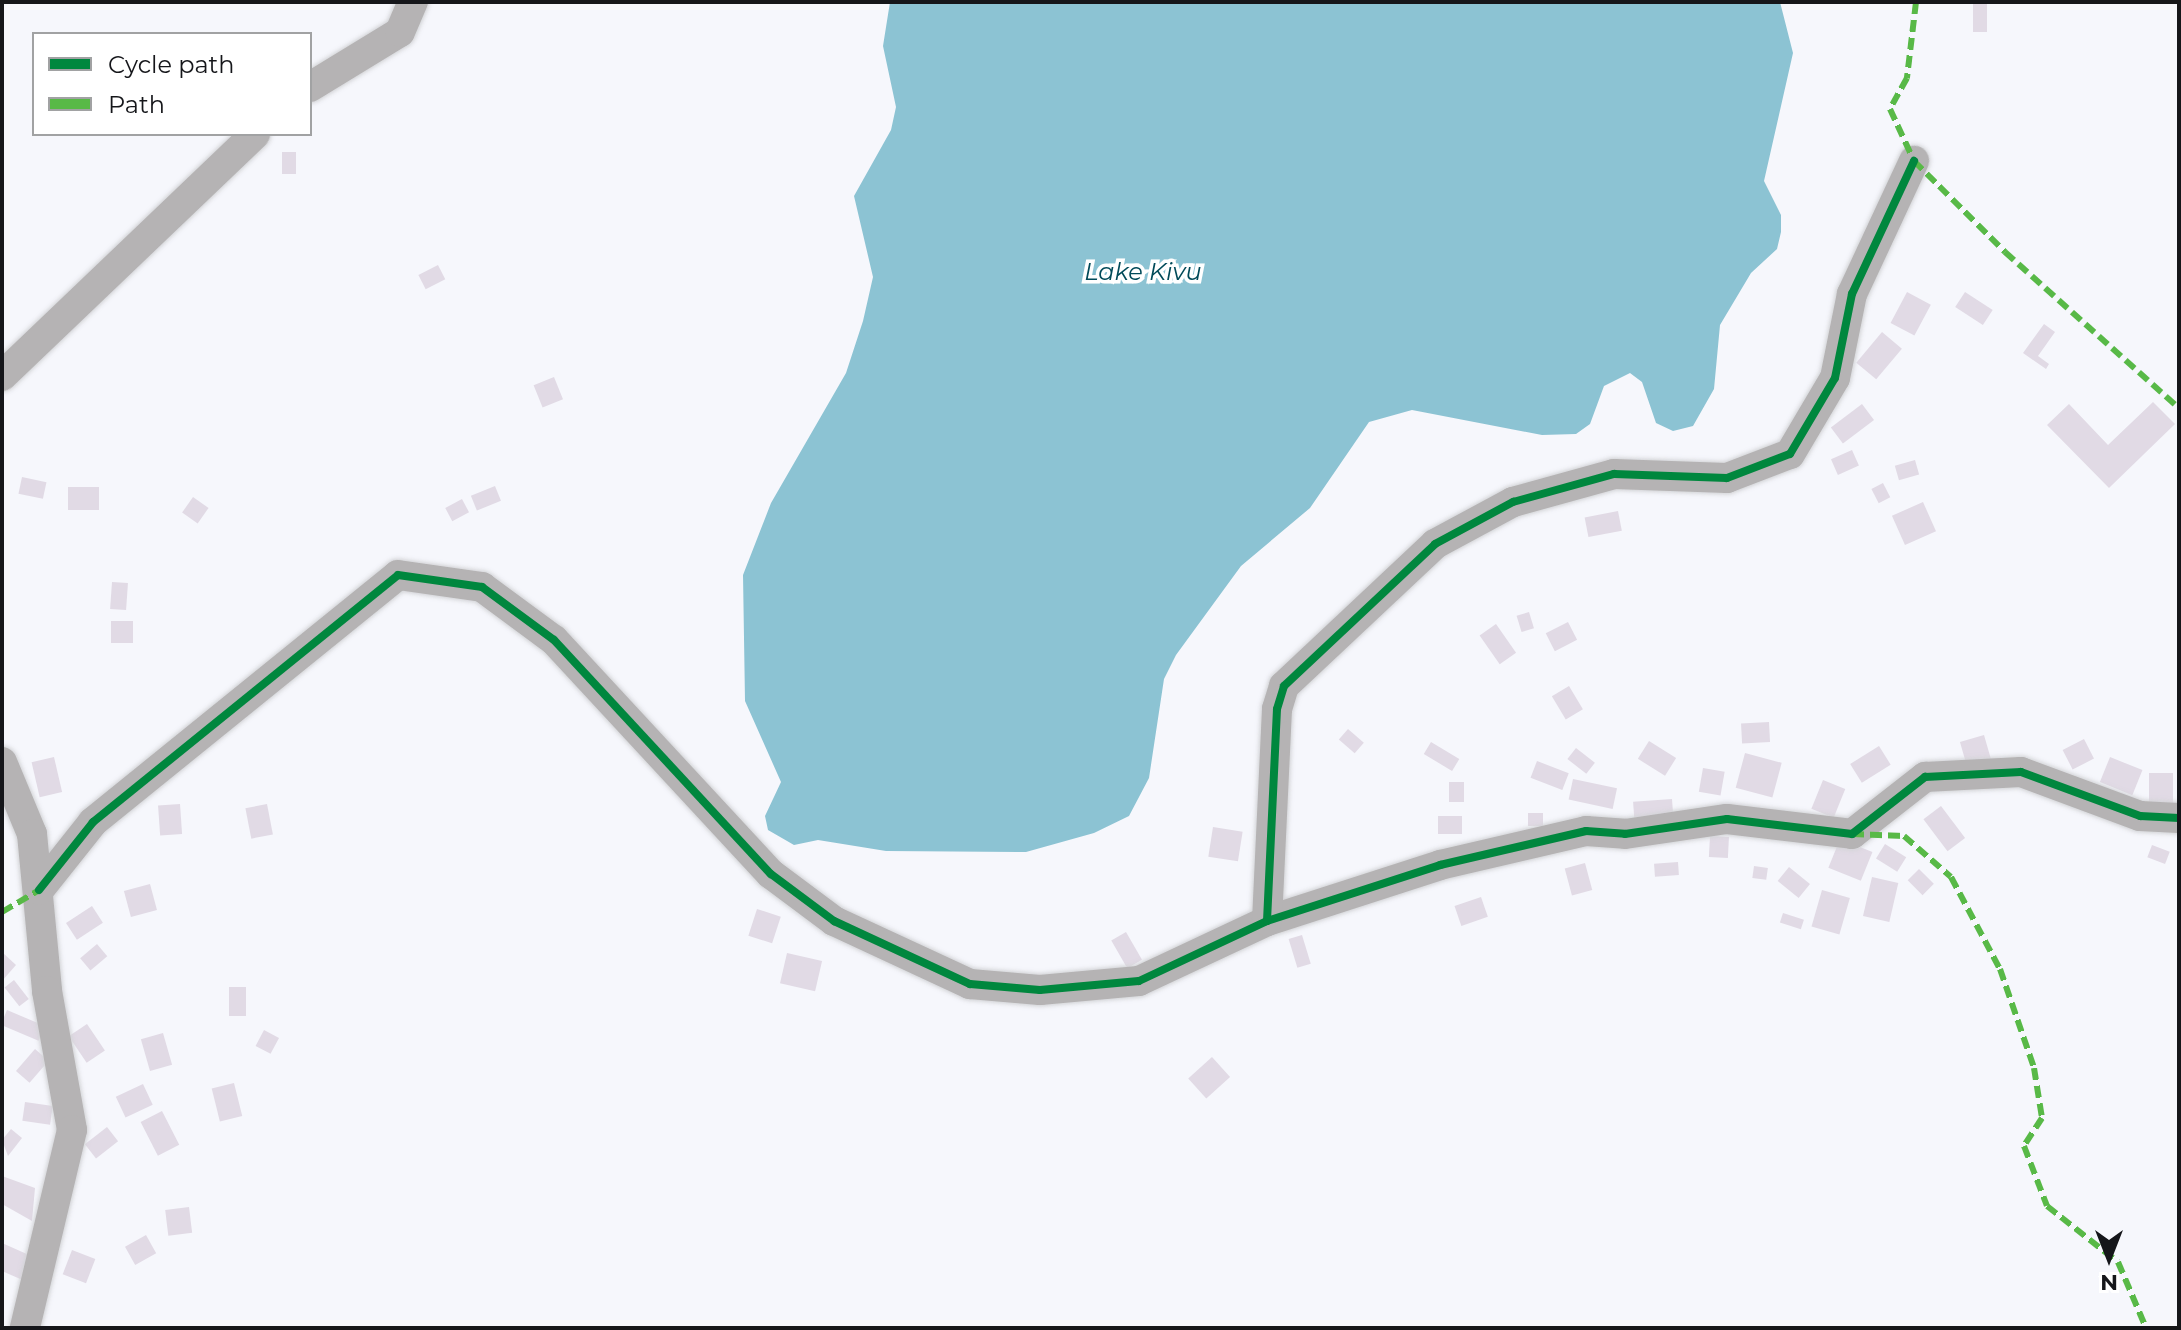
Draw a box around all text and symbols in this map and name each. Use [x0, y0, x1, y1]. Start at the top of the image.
legend [32, 32, 312, 136]
text: Cycle path [108, 50, 235, 79]
text: Path [108, 90, 165, 119]
water label: Lake Kivu [1084, 258, 1202, 286]
north arrow [2069, 1218, 2149, 1298]
text: N [2100, 1269, 2118, 1296]

